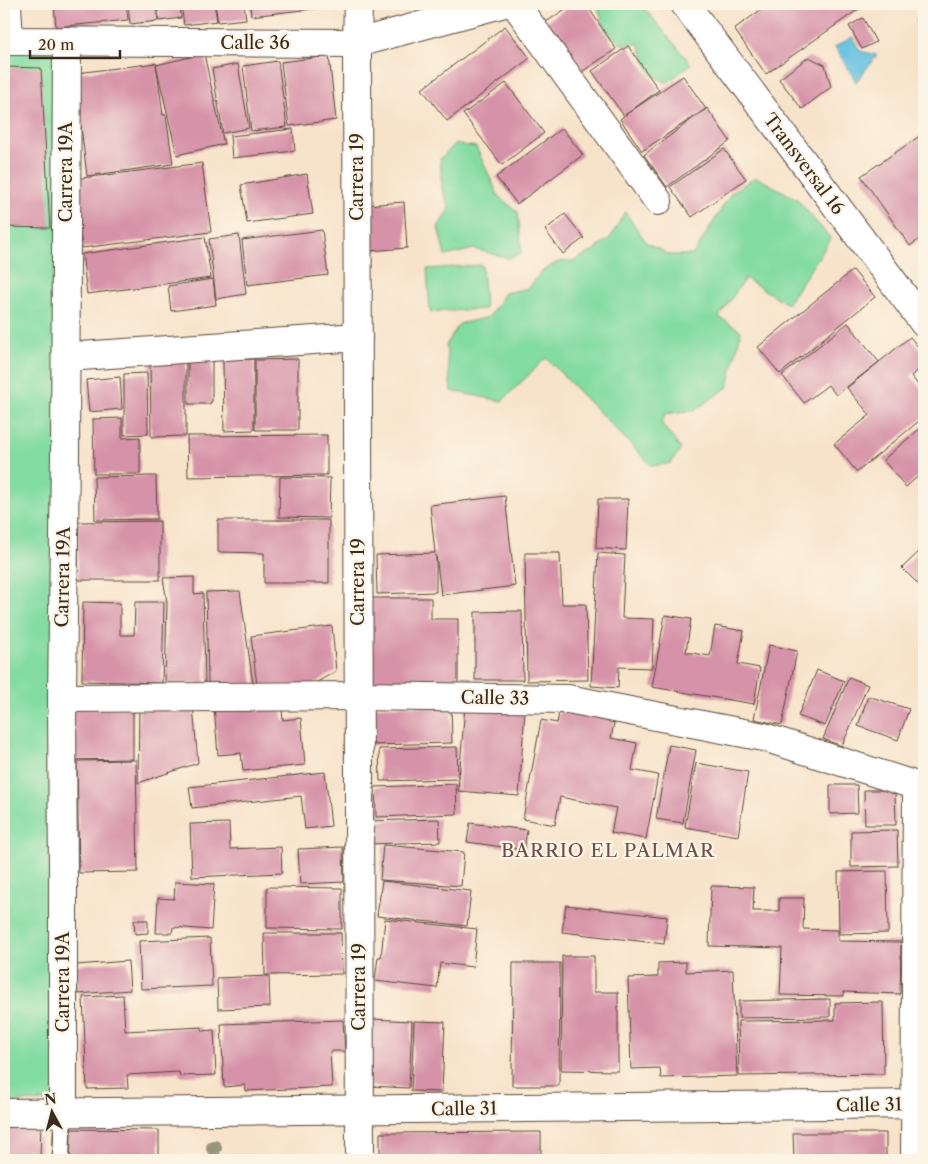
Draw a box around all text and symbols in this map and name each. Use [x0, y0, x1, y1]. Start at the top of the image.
scale bar [30, 28, 120, 60]
street label: Calle 36 [220, 32, 290, 54]
text: 20 m [38, 35, 74, 54]
street label: Transversal 16 [759, 109, 849, 219]
street label: Carrera 19A [55, 121, 77, 222]
street label: Carrera 19 [346, 133, 368, 221]
street label: Carrera 19A [51, 526, 75, 628]
street label: Carrera 19 [347, 538, 369, 626]
street label: Calle 33 [460, 686, 530, 710]
district label: BARRIO EL PALMAR [501, 839, 715, 862]
street label: Carrera 19A [52, 931, 74, 1032]
street label: Carrera 19 [348, 943, 370, 1031]
north arrow [28, 1086, 78, 1136]
text: N [43, 1089, 58, 1109]
street label: Calle 31 [836, 1093, 903, 1117]
street label: Calle 31 [431, 1097, 498, 1121]

